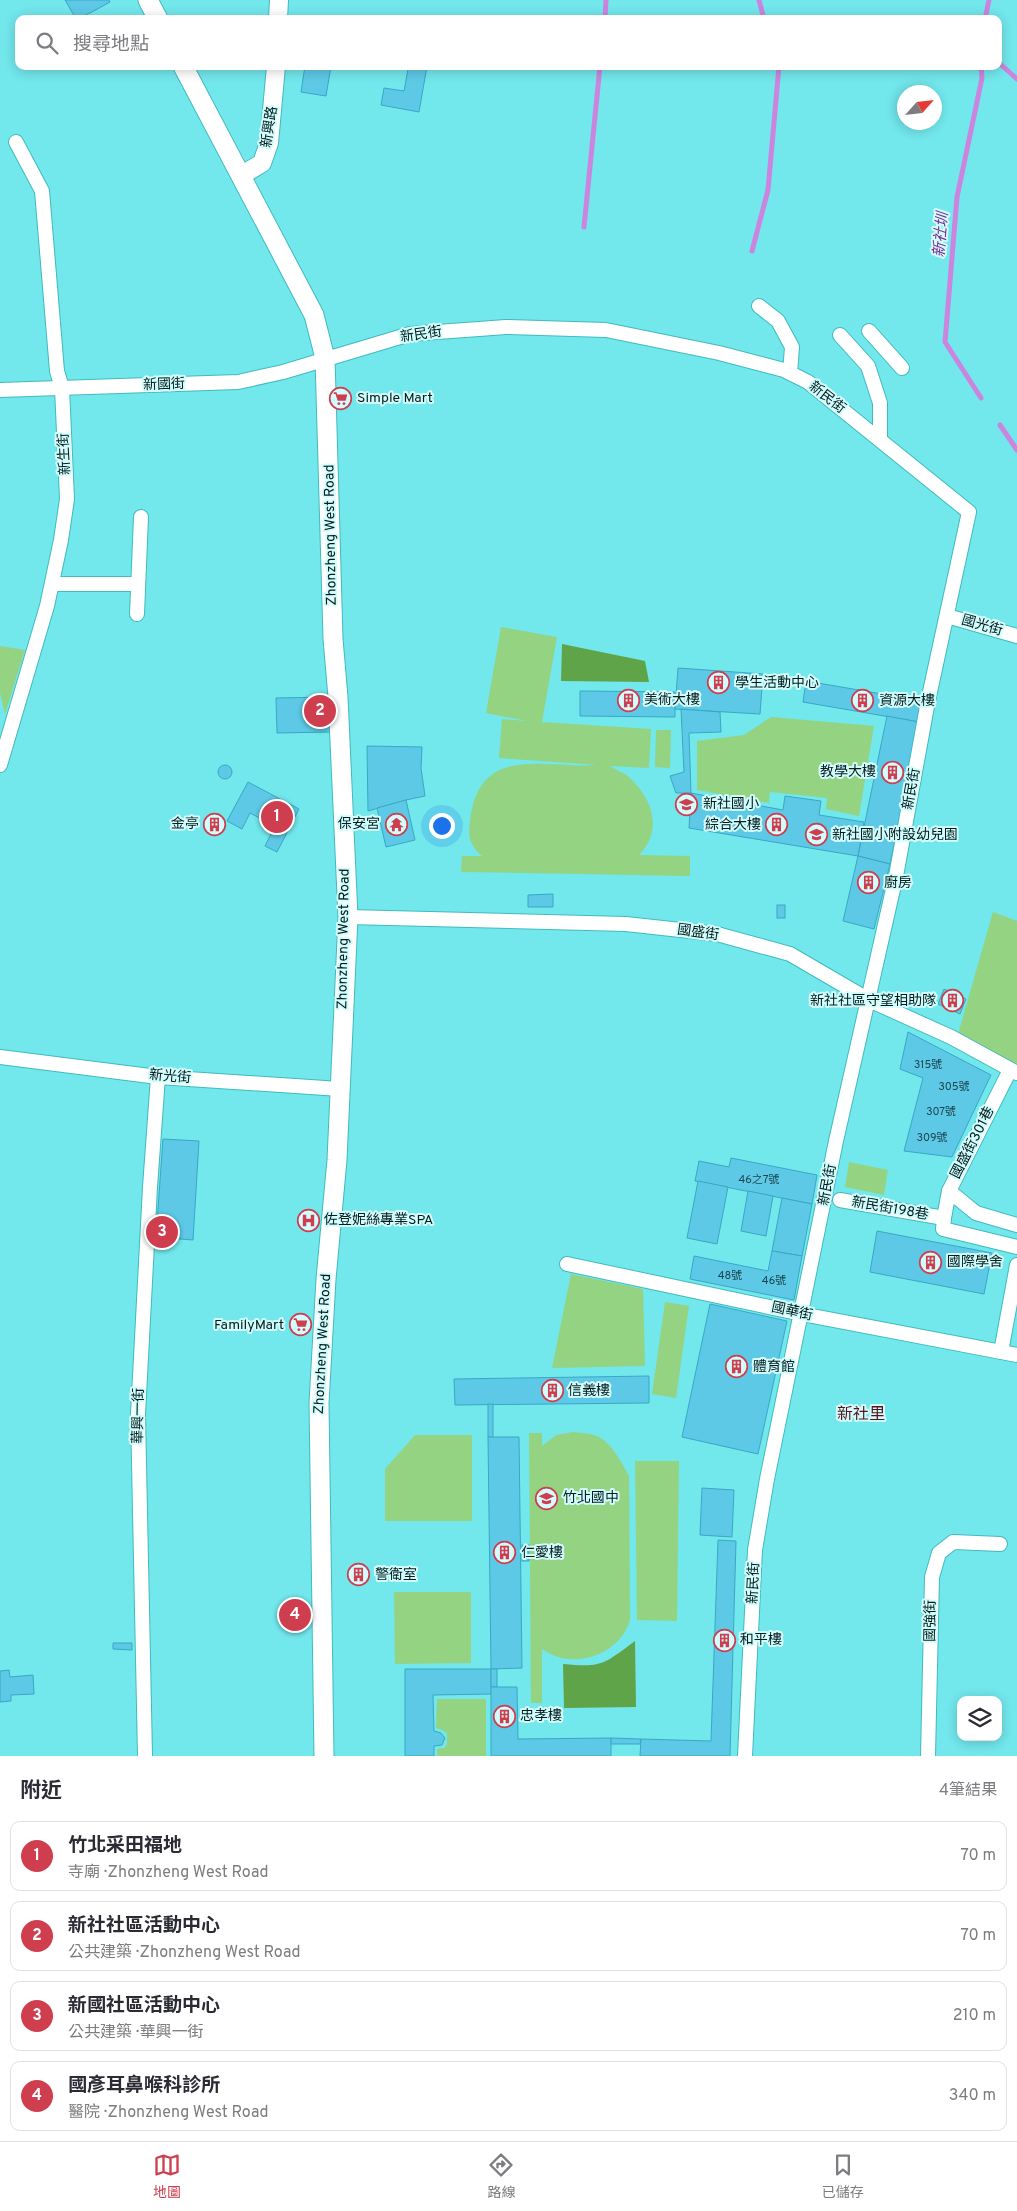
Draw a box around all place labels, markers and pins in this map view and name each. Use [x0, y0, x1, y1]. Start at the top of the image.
supermarket icon: Simple Mart [329, 386, 353, 410]
place label: Simple Mart [357, 390, 433, 407]
building icon: 學生活動中心 [707, 671, 731, 695]
place label: 學生活動中心 [735, 675, 819, 692]
building icon: 美術大樓 [616, 688, 640, 712]
building icon: 資源大樓 [851, 689, 875, 713]
place label: 美術大樓 [644, 691, 700, 709]
pin: 2 [304, 692, 336, 730]
place label: 資源大樓 [879, 693, 935, 710]
building icon: 教學大樓 [880, 760, 904, 784]
place label: 教學大樓 [820, 764, 876, 781]
school or university icon: 新社國小 [675, 792, 699, 816]
place label: 新社國小 [703, 796, 759, 813]
pin: 1 [261, 798, 293, 836]
building icon: 金亭 [203, 812, 227, 836]
temple icon: 保安宮 [384, 812, 408, 836]
building icon: 綜合大樓 [765, 813, 789, 837]
place label: 金亭 [171, 816, 199, 833]
place label: 保安宮 [338, 816, 380, 833]
place label: 綜合大樓 [705, 817, 761, 834]
school or university icon: 新社國小附設幼兒園 [804, 823, 828, 847]
place label: 新社國小附設幼兒園 [832, 826, 958, 844]
building icon: 廚房 [856, 871, 880, 895]
place label: 廚房 [884, 874, 912, 892]
building icon: 新社社區守望相助隊 [940, 989, 964, 1013]
place label: 新社社區守望相助隊 [810, 993, 936, 1010]
hospital icon: 佐登妮絲專業SPA [296, 1208, 320, 1232]
place label: 佐登妮絲專業SPA [324, 1211, 433, 1229]
pin: 3 [146, 1213, 178, 1251]
building icon: 國際學舍 [919, 1250, 943, 1274]
place label: 國際學舍 [947, 1254, 1003, 1271]
supermarket icon: FamilyMart [288, 1313, 312, 1337]
place label: FamilyMart [214, 1317, 284, 1334]
building icon: 體育館 [725, 1355, 749, 1379]
place label: 體育館 [753, 1359, 795, 1376]
building icon: 信義樓 [540, 1379, 564, 1403]
place label: 信義樓 [568, 1383, 610, 1400]
school or university icon: 竹北國中 [535, 1486, 559, 1510]
place label: 竹北國中 [563, 1489, 619, 1507]
building icon: 仁愛樓 [493, 1541, 517, 1565]
place label: 仁愛樓 [521, 1545, 563, 1562]
building icon: 警衛室 [347, 1563, 371, 1587]
place label: 警衛室 [375, 1566, 417, 1584]
pin: 4 [279, 1596, 311, 1634]
building icon: 和平樓 [712, 1628, 736, 1652]
place label: 和平樓 [740, 1632, 782, 1649]
building icon: 忠孝樓 [492, 1704, 516, 1728]
place label: 忠孝樓 [520, 1708, 562, 1725]

